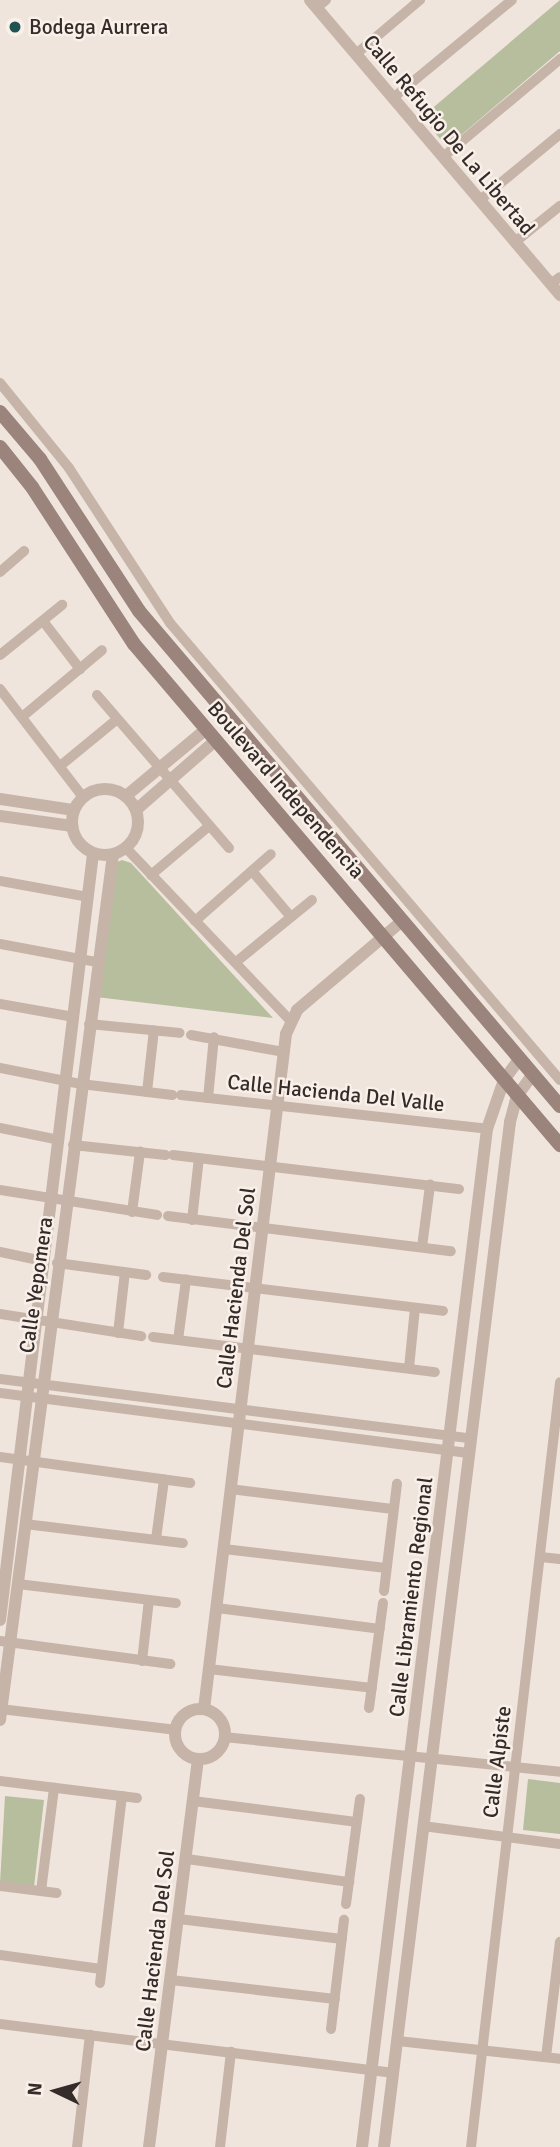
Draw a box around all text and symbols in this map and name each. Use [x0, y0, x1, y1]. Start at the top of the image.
place label: Bodega Aurrera [29, 14, 169, 40]
marker: Bodega Aurrera [7, 19, 23, 35]
street label: Calle Refugio De La Libertad [358, 30, 540, 240]
street label: Boulevard Independencia [202, 696, 370, 884]
street label: Calle Hacienda Del Valle [226, 1069, 446, 1117]
street label: Calle Hacienda Del Sol [211, 1186, 261, 1390]
street label: Calle Yepomera [14, 1215, 58, 1355]
street label: Calle Libramiento Regional [384, 1476, 438, 1718]
street label: Calle Alpiste [478, 1705, 516, 1819]
street label: Calle Hacienda Del Sol [130, 1849, 180, 2053]
north arrow [21, 2056, 91, 2126]
text: N [23, 2082, 48, 2097]

